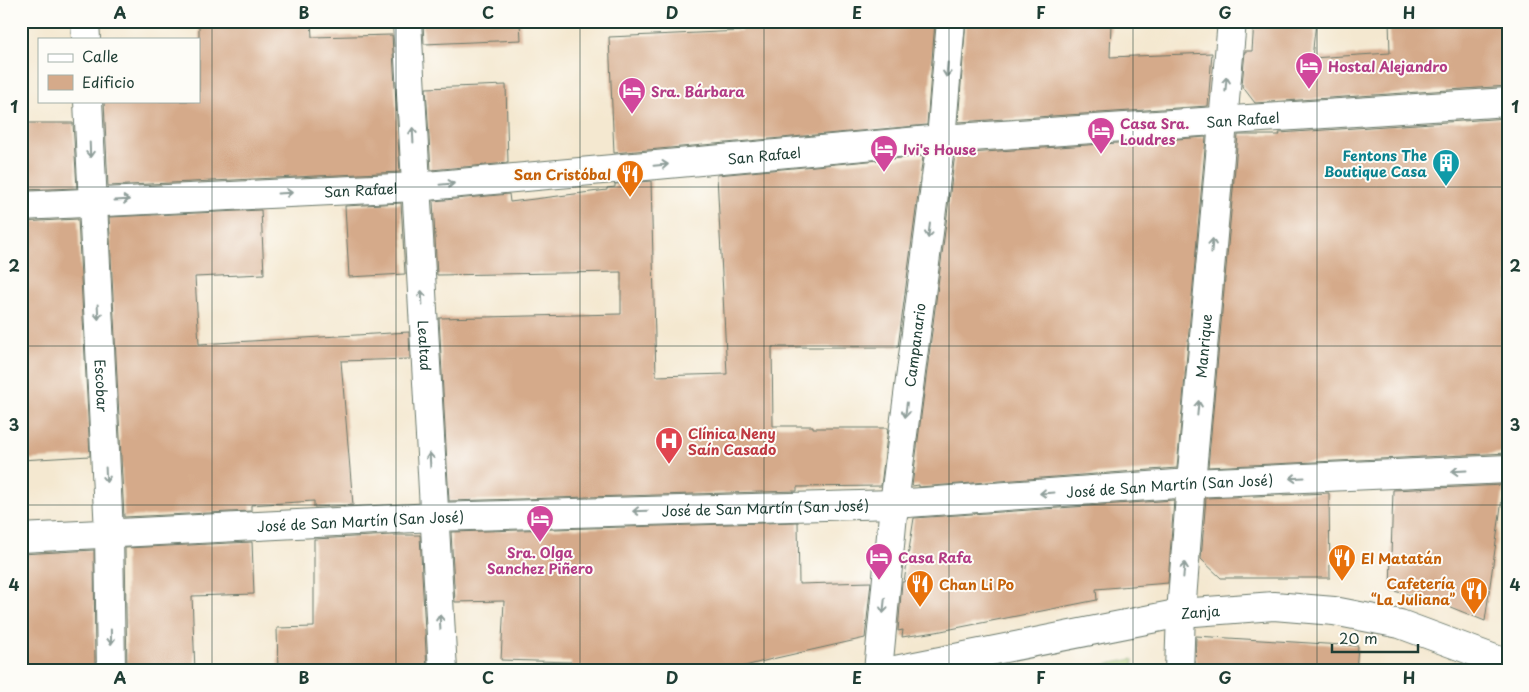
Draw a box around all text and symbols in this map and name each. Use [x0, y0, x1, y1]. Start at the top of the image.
text: A [114, 0, 127, 24]
text: B [299, 0, 310, 24]
text: C [482, 0, 494, 24]
text: D [666, 0, 678, 24]
text: E [852, 0, 862, 24]
text: F [1036, 0, 1046, 24]
text: G [1218, 0, 1232, 24]
text: H [1403, 0, 1415, 24]
legend [38, 38, 200, 102]
text: Calle [82, 44, 119, 67]
hotel icon: Hostal Alejandro [1294, 51, 1324, 90]
place label: Hostal Alejandro [1328, 56, 1447, 77]
one-way arrow [942, 62, 951, 78]
text: Edificio [82, 70, 135, 93]
hotel icon: Sra. Bárbara [617, 76, 647, 115]
one-way arrow [1222, 76, 1231, 92]
place label: Sra. Bárbara [651, 81, 745, 102]
text: 1 [10, 94, 18, 118]
text: 1 [1511, 94, 1519, 118]
street label: San Rafael [1205, 106, 1280, 132]
place label: Casa Sra. Loudres [1120, 113, 1190, 150]
hotel icon: Casa Sra. Loudres [1086, 116, 1116, 155]
one-way arrow [409, 128, 418, 144]
hotel icon: Ivi's House [869, 134, 899, 173]
place label: Ivi's House [903, 139, 977, 160]
street label: San Rafael [727, 141, 802, 169]
one-way arrow [85, 142, 95, 158]
place label: Fentons The Boutique Casa [1324, 145, 1427, 182]
building icon: Fentons The Boutique Casa [1431, 148, 1461, 187]
restaurant icon: San Cristóbal [615, 159, 645, 198]
one-way arrow [653, 160, 669, 169]
place label: San Cristóbal [514, 164, 611, 185]
street label: San Rafael [323, 177, 398, 202]
one-way arrow [439, 179, 455, 189]
one-way arrow [276, 188, 292, 197]
one-way arrow [114, 196, 130, 205]
one-way arrow [924, 223, 934, 239]
one-way arrow [1207, 238, 1217, 254]
text: 2 [8, 253, 20, 277]
text: 2 [1509, 253, 1521, 277]
one-way arrow [417, 290, 426, 306]
street label: Campanario [899, 302, 930, 388]
one-way arrow [93, 304, 102, 320]
street label: Manrique [1190, 313, 1216, 379]
street label: Lealtad [413, 319, 437, 372]
street label: Escobar [90, 359, 114, 413]
one-way arrow [1193, 400, 1203, 416]
one-way arrow [901, 402, 911, 418]
text: 3 [9, 412, 19, 436]
text: 3 [1510, 412, 1520, 436]
place label: Clínica Neny Saín Casado [688, 423, 776, 460]
hospital icon: Clínica Neny Saín Casado [654, 426, 684, 465]
one-way arrow [426, 452, 435, 468]
one-way arrow [101, 466, 111, 482]
one-way arrow [1451, 466, 1467, 475]
street label: José de San Martín (San José) [1065, 469, 1274, 502]
one-way arrow [1289, 473, 1305, 483]
one-way arrow [1039, 488, 1055, 498]
street label: José de San Martín (San José) [661, 494, 869, 521]
hotel icon: Sra. Olga Sanchez Piñero [525, 504, 555, 543]
street label: José de San Martín (San José) [256, 506, 464, 536]
one-way arrow [632, 507, 648, 516]
place label: Sra. Olga Sanchez Piñero [487, 542, 593, 579]
hotel icon: Casa Rafa [864, 542, 894, 581]
restaurant icon: El Matatán [1327, 543, 1357, 582]
place label: Casa Rafa [898, 547, 973, 568]
place label: El Matatán [1361, 548, 1442, 569]
one-way arrow [1180, 562, 1189, 578]
restaurant icon: Chan Li Po [905, 569, 935, 608]
text: 4 [9, 572, 20, 596]
text: 4 [1510, 572, 1521, 596]
place label: Cafetería “La Juliana” [1371, 573, 1455, 610]
place label: Chan Li Po [939, 574, 1014, 595]
restaurant icon: Cafetería “La Juliana” [1459, 576, 1489, 615]
one-way arrow [879, 598, 889, 614]
street label: Zanja [1180, 600, 1221, 623]
one-way arrow [435, 614, 444, 630]
scale bar [1332, 622, 1418, 654]
text: 20 m [1339, 626, 1378, 649]
one-way arrow [106, 628, 116, 645]
text: A [114, 665, 127, 689]
text: B [299, 665, 310, 689]
text: C [482, 665, 494, 689]
text: D [666, 665, 678, 689]
text: E [852, 665, 862, 689]
text: F [1036, 665, 1046, 689]
text: G [1218, 665, 1232, 689]
text: H [1403, 665, 1415, 689]

